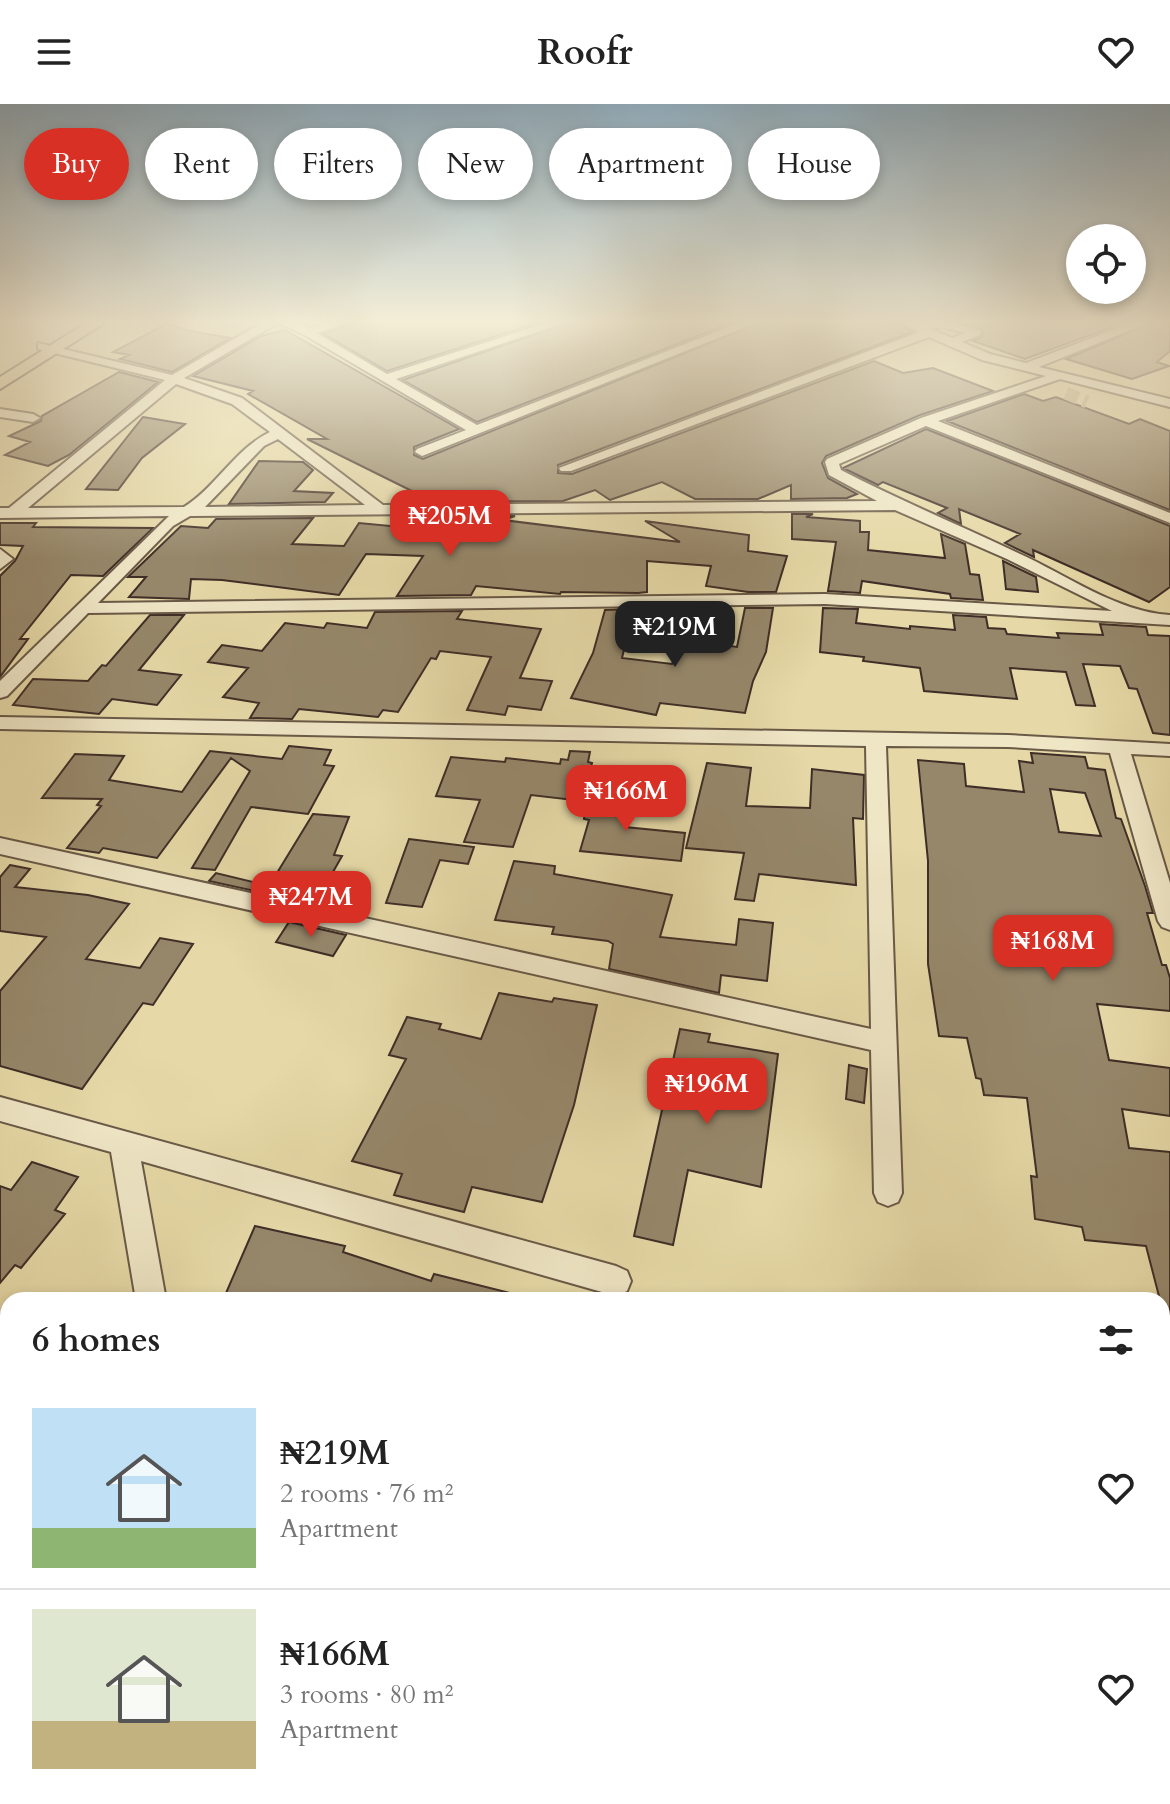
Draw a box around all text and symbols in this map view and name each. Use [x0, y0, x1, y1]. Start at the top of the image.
text: Roofr [537, 28, 633, 77]
icon: menu [32, 30, 76, 74]
icon: heart [1094, 30, 1138, 74]
chip: Buy [24, 128, 129, 200]
chip: Rent [145, 128, 258, 200]
chip: Filters [274, 128, 402, 200]
chip: New [418, 128, 533, 200]
chip: Apartment [549, 128, 732, 200]
chip: House [748, 128, 880, 200]
map controls [1066, 224, 1146, 304]
button: locate [1066, 224, 1146, 304]
pin: ₦205M [394, 490, 506, 558]
text: ₦205M [408, 498, 492, 533]
pin: ₦219M [619, 601, 731, 669]
text: ₦219M [633, 609, 717, 644]
pin: ₦166M [570, 765, 682, 833]
text: ₦166M [584, 773, 668, 808]
pin: ₦247M [255, 871, 367, 939]
text: ₦247M [269, 879, 353, 914]
pin: ₦168M [997, 915, 1109, 983]
text: ₦168M [1011, 923, 1095, 958]
pin: ₦196M [651, 1058, 763, 1126]
text: ₦196M [665, 1066, 749, 1101]
text: 6 homes [32, 1317, 160, 1363]
icon: filters [1094, 1318, 1138, 1362]
text: ₦219M [280, 1430, 390, 1476]
icon: home [96, 1440, 192, 1536]
icon: heart [1094, 1466, 1138, 1510]
text: 2 rooms · 76 m² [280, 1476, 453, 1511]
text: Apartment [280, 1511, 398, 1546]
text: ₦166M [280, 1631, 390, 1677]
icon: home [96, 1641, 192, 1737]
icon: heart [1094, 1667, 1138, 1711]
text: 3 rooms · 80 m² [280, 1677, 453, 1712]
text: Apartment [280, 1712, 398, 1747]

